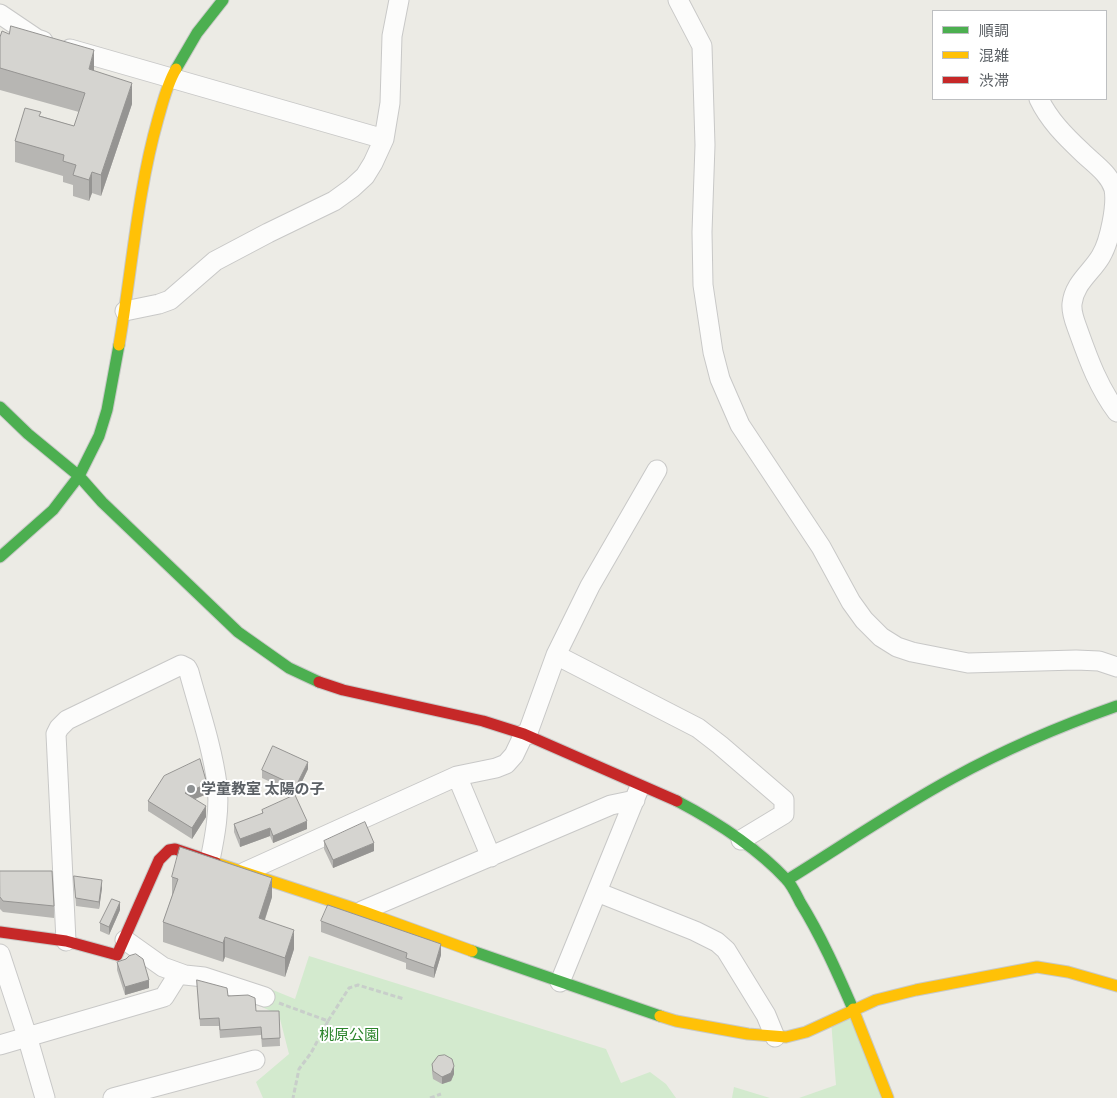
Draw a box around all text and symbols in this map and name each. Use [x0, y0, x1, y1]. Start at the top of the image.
legend [932, 10, 1107, 100]
text: 順調 [979, 22, 1009, 40]
text: 混雑 [979, 47, 1009, 65]
text: 渋滞 [979, 72, 1009, 90]
place label: 学童教室 太陽の子 [201, 780, 325, 798]
marker: 学童教室 太陽の子 [185, 783, 197, 795]
park label: 桃原公園 [319, 1026, 379, 1044]

